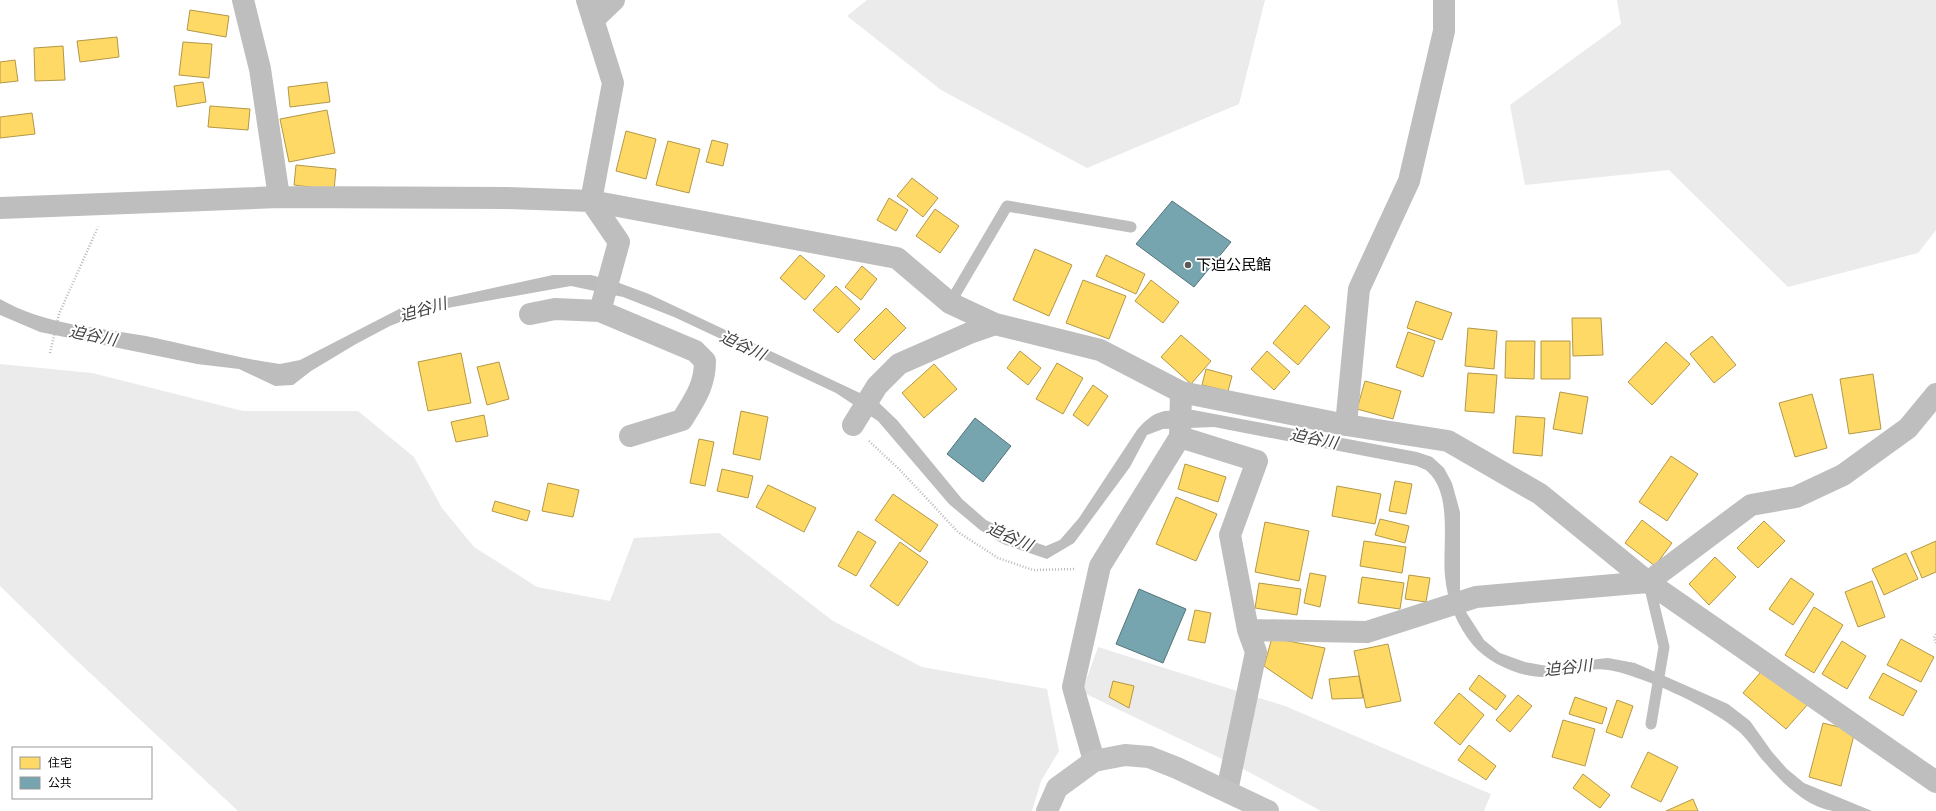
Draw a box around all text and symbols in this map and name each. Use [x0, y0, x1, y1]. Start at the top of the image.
place label: 下迫公民館 [1196, 255, 1271, 274]
marker: 下迫公民館 [1183, 260, 1193, 270]
water label: 迫谷川 [397, 292, 451, 325]
water label: 迫谷川 [68, 321, 120, 350]
water label: 迫谷川 [717, 326, 771, 365]
water label: 迫谷川 [1289, 424, 1341, 453]
water label: 迫谷川 [984, 517, 1038, 556]
water label: 迫谷川 [1543, 654, 1595, 679]
legend [12, 747, 152, 799]
text: 住宅 [48, 755, 72, 770]
text: 公共 [48, 775, 72, 790]

